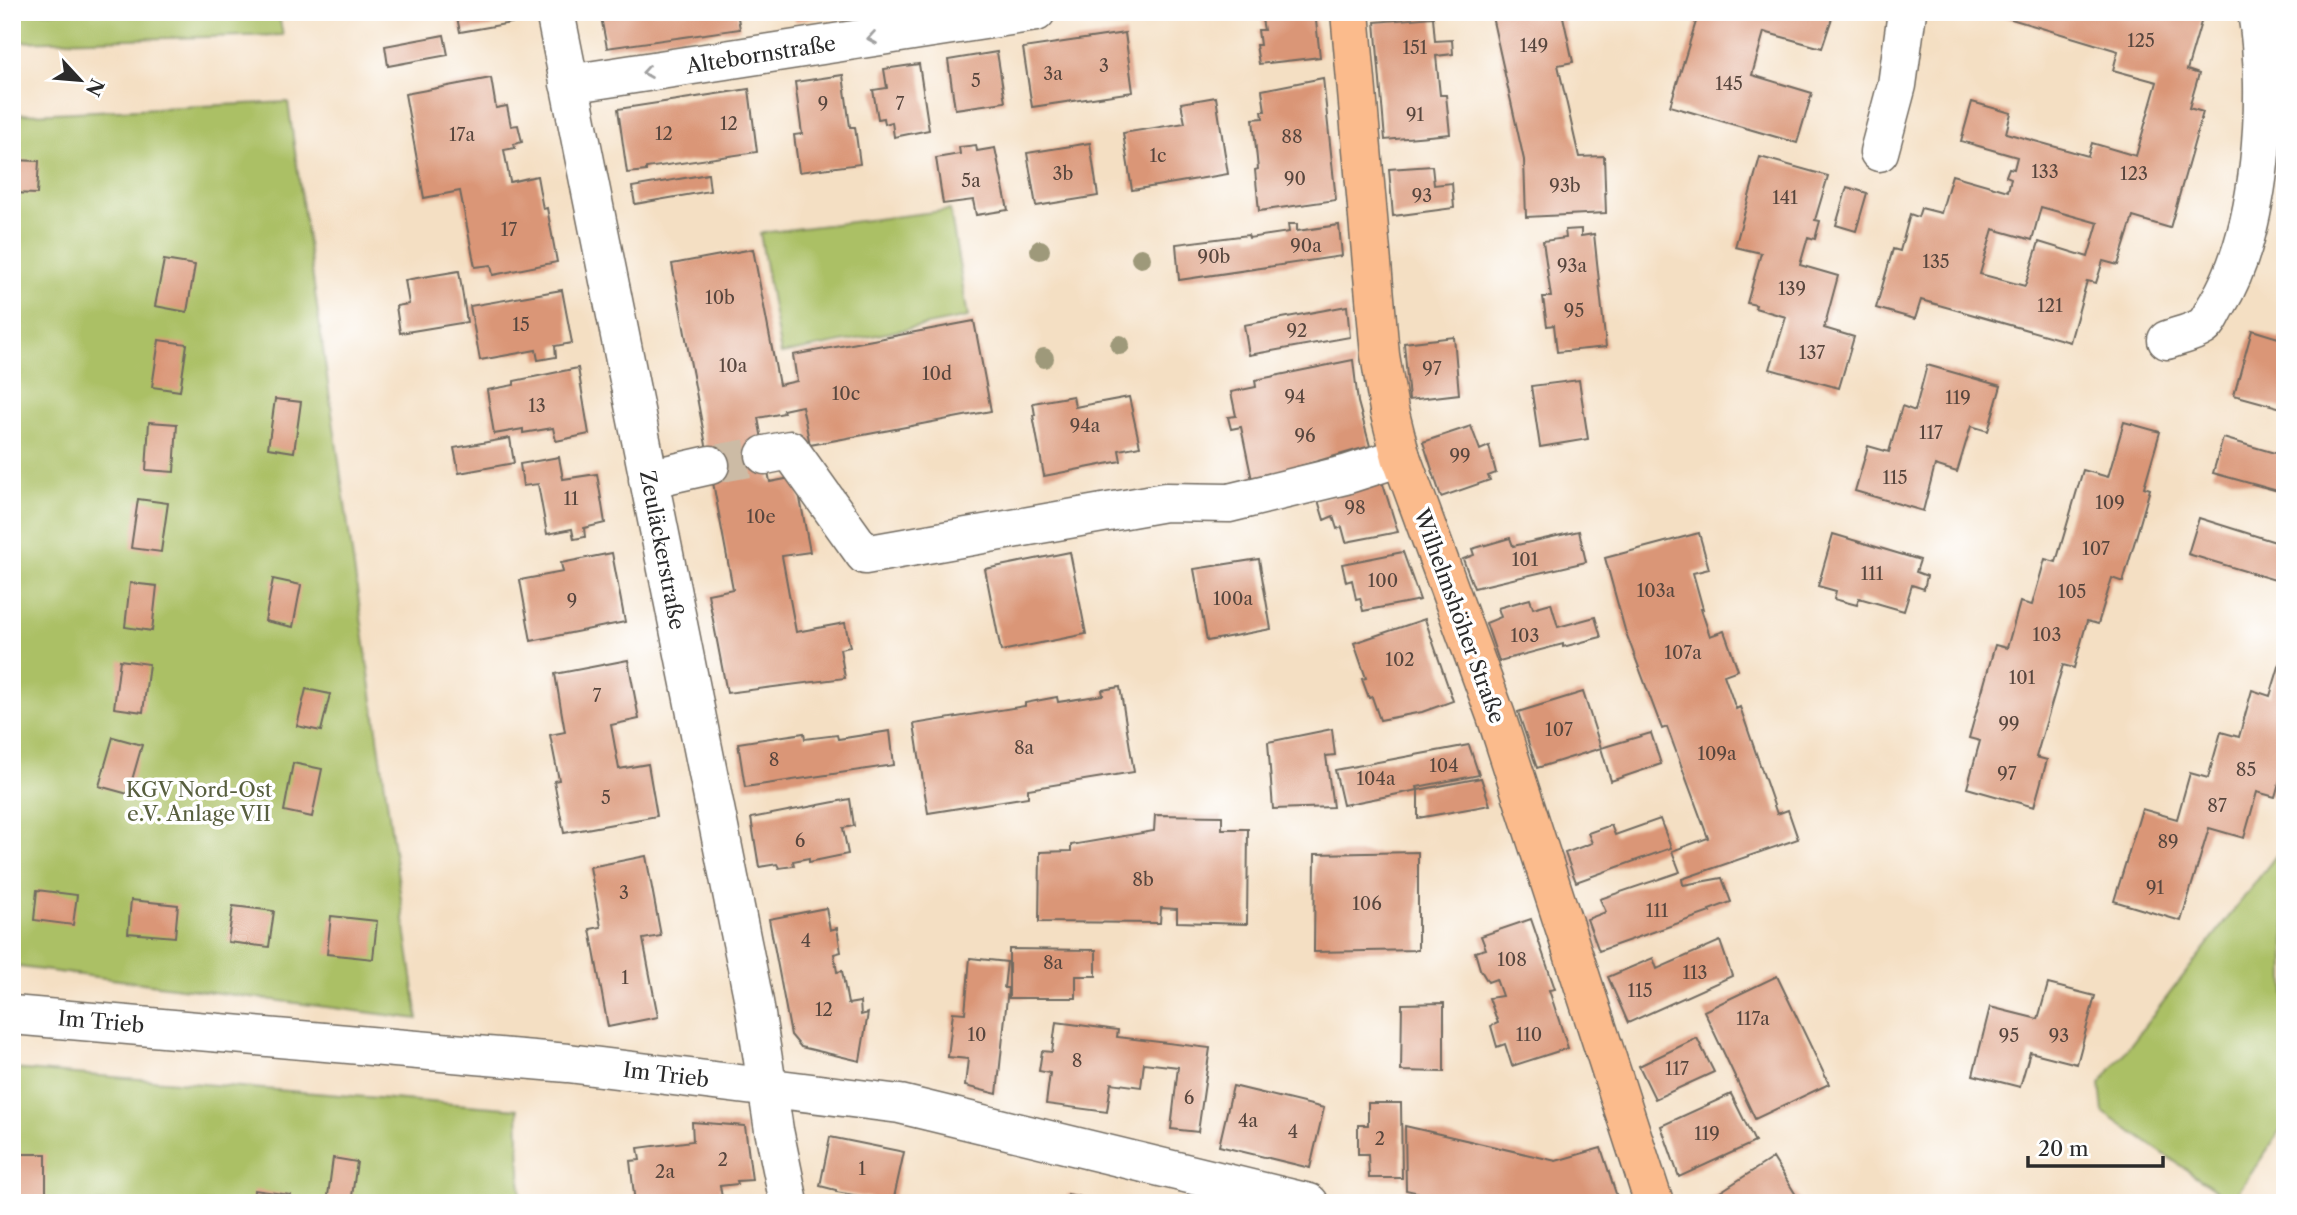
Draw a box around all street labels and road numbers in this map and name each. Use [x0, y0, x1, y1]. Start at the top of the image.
street label: Altebornstraße [683, 30, 838, 79]
street label: Zeuläckerstraße [635, 468, 690, 632]
street label: Wilhelmshöher Straße [1409, 504, 1510, 727]
street label: Im Trieb [57, 1005, 145, 1038]
street label: Im Trieb [622, 1057, 711, 1092]

